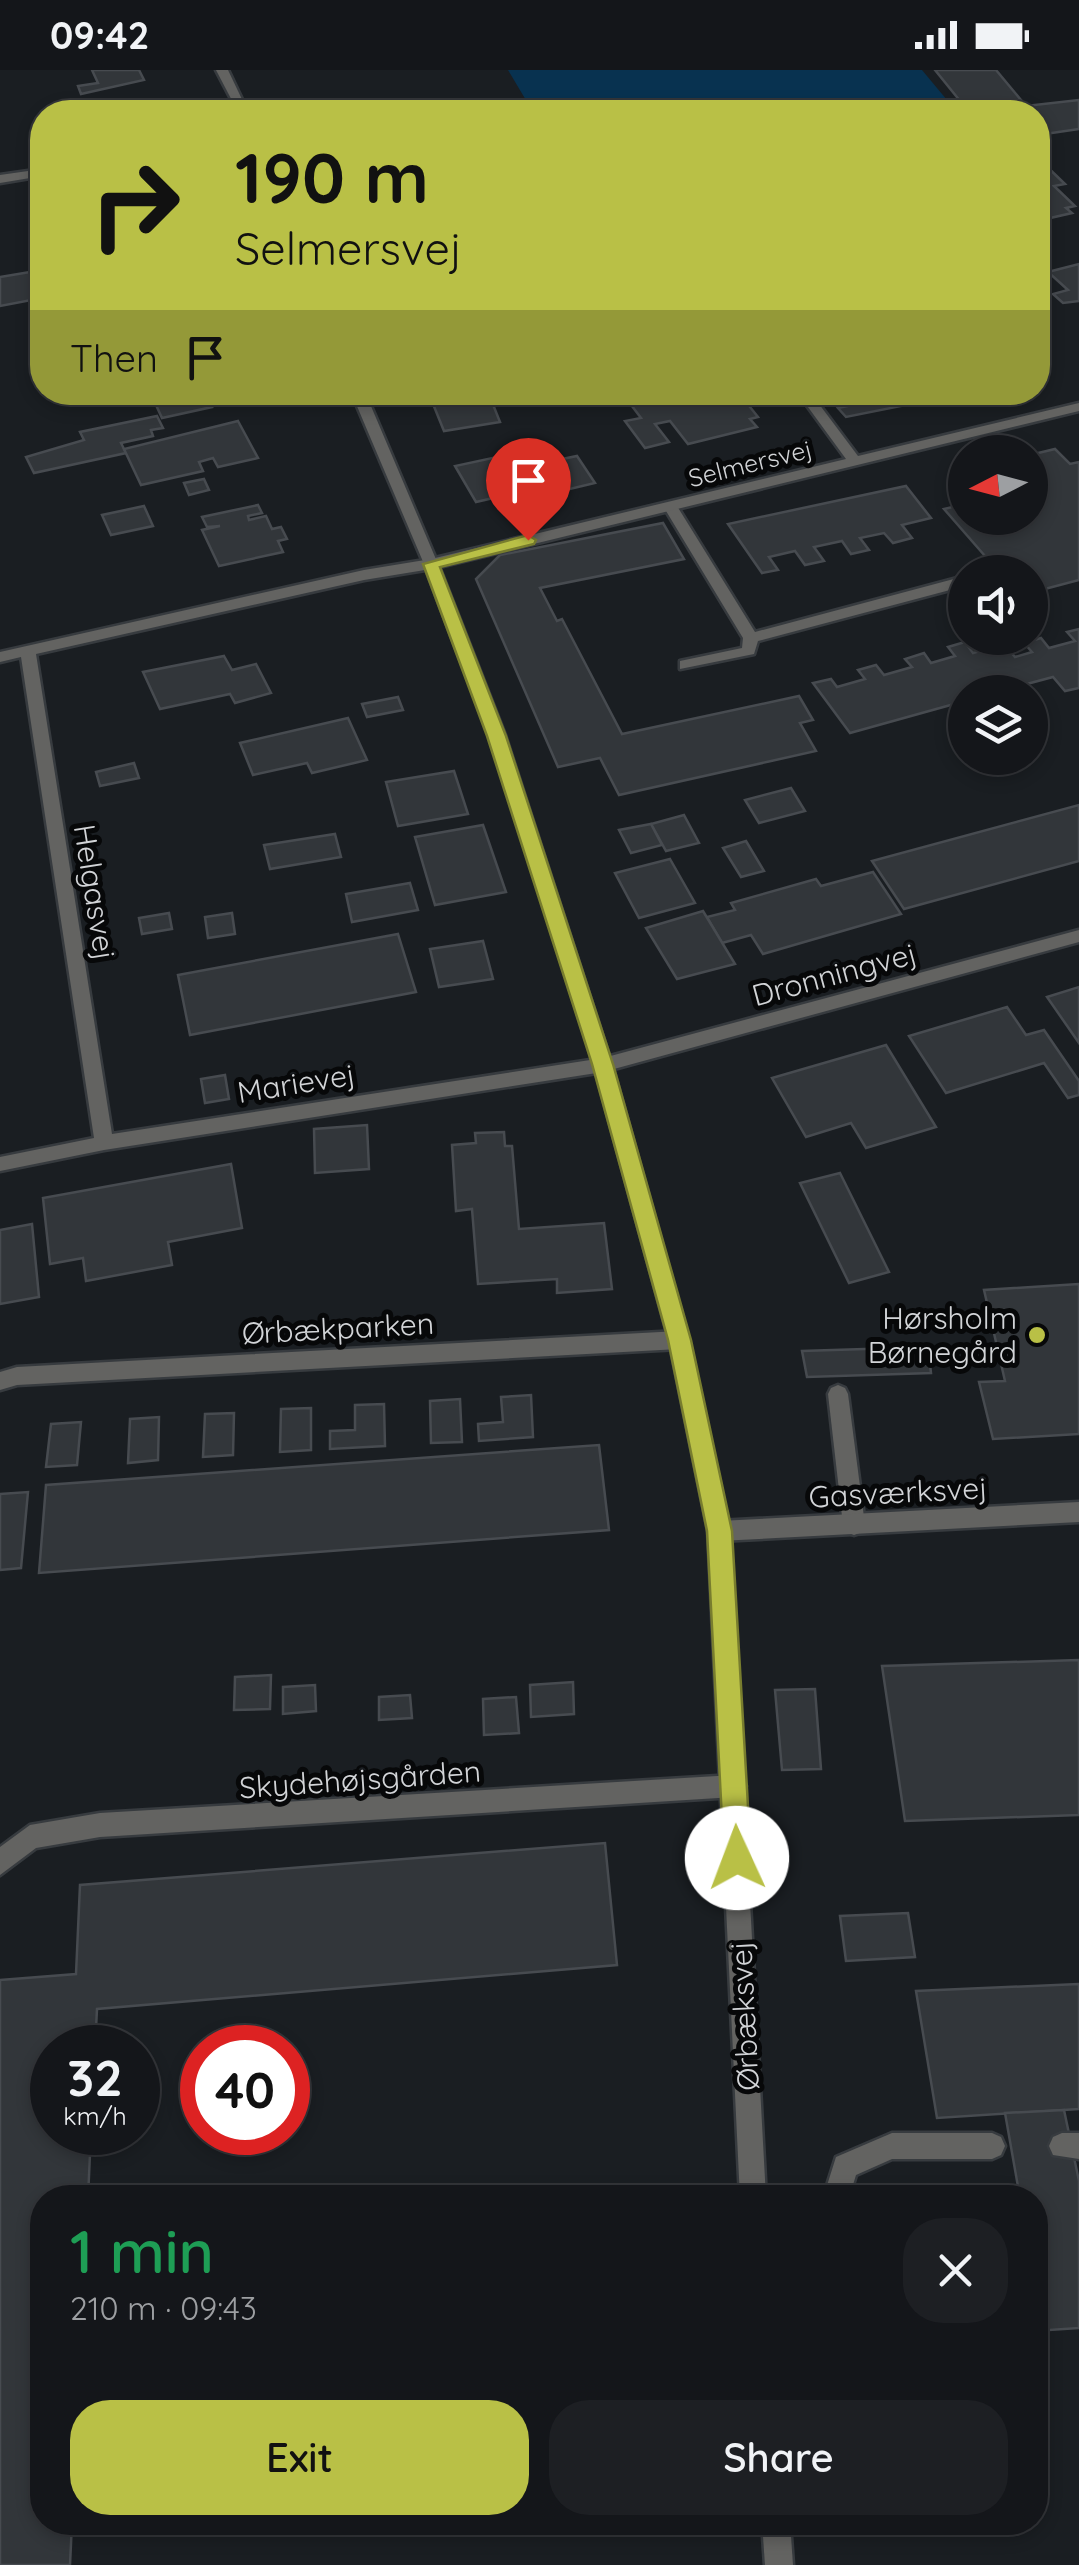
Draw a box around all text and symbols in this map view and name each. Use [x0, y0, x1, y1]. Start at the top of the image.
text: 09:42 [50, 11, 149, 59]
text: 190 m [235, 133, 429, 221]
icon: right [70, 140, 200, 270]
text: Selmersvej [235, 220, 462, 276]
icon: arrive [178, 330, 233, 385]
text: Then [70, 334, 158, 382]
street label: Selmersvej [685, 433, 815, 493]
north arrow [948, 435, 1048, 535]
map controls [948, 435, 1048, 775]
pin [486, 438, 571, 541]
icon: arrive [501, 453, 556, 508]
button: sound [948, 555, 1048, 655]
button: layers [948, 675, 1048, 775]
street label: Helgasvej [66, 821, 124, 963]
street label: Dronningvej [748, 934, 920, 1014]
street label: Marievej [234, 1055, 358, 1111]
place label: Hørsholm Børnegård [868, 1299, 1017, 1371]
street label: Ørbækparken [241, 1304, 435, 1352]
marker: Hørsholm Børnegård [1026, 1324, 1048, 1346]
street label: Gasværksvej [808, 1468, 988, 1516]
street label: Skydehøjsgården [238, 1752, 482, 1806]
position arrow [685, 1806, 789, 1910]
street label: Ørbæksvej [721, 1940, 767, 2092]
speed limit sign: 40 [180, 2025, 310, 2155]
text: 32 [67, 2046, 123, 2109]
text: km/h [63, 2100, 127, 2131]
text: 1 min [70, 2213, 214, 2288]
button: close [903, 2218, 1008, 2323]
text: 210 m · 09:43 [70, 2288, 257, 2328]
button: Exit [70, 2400, 529, 2515]
button: Share [549, 2400, 1008, 2515]

